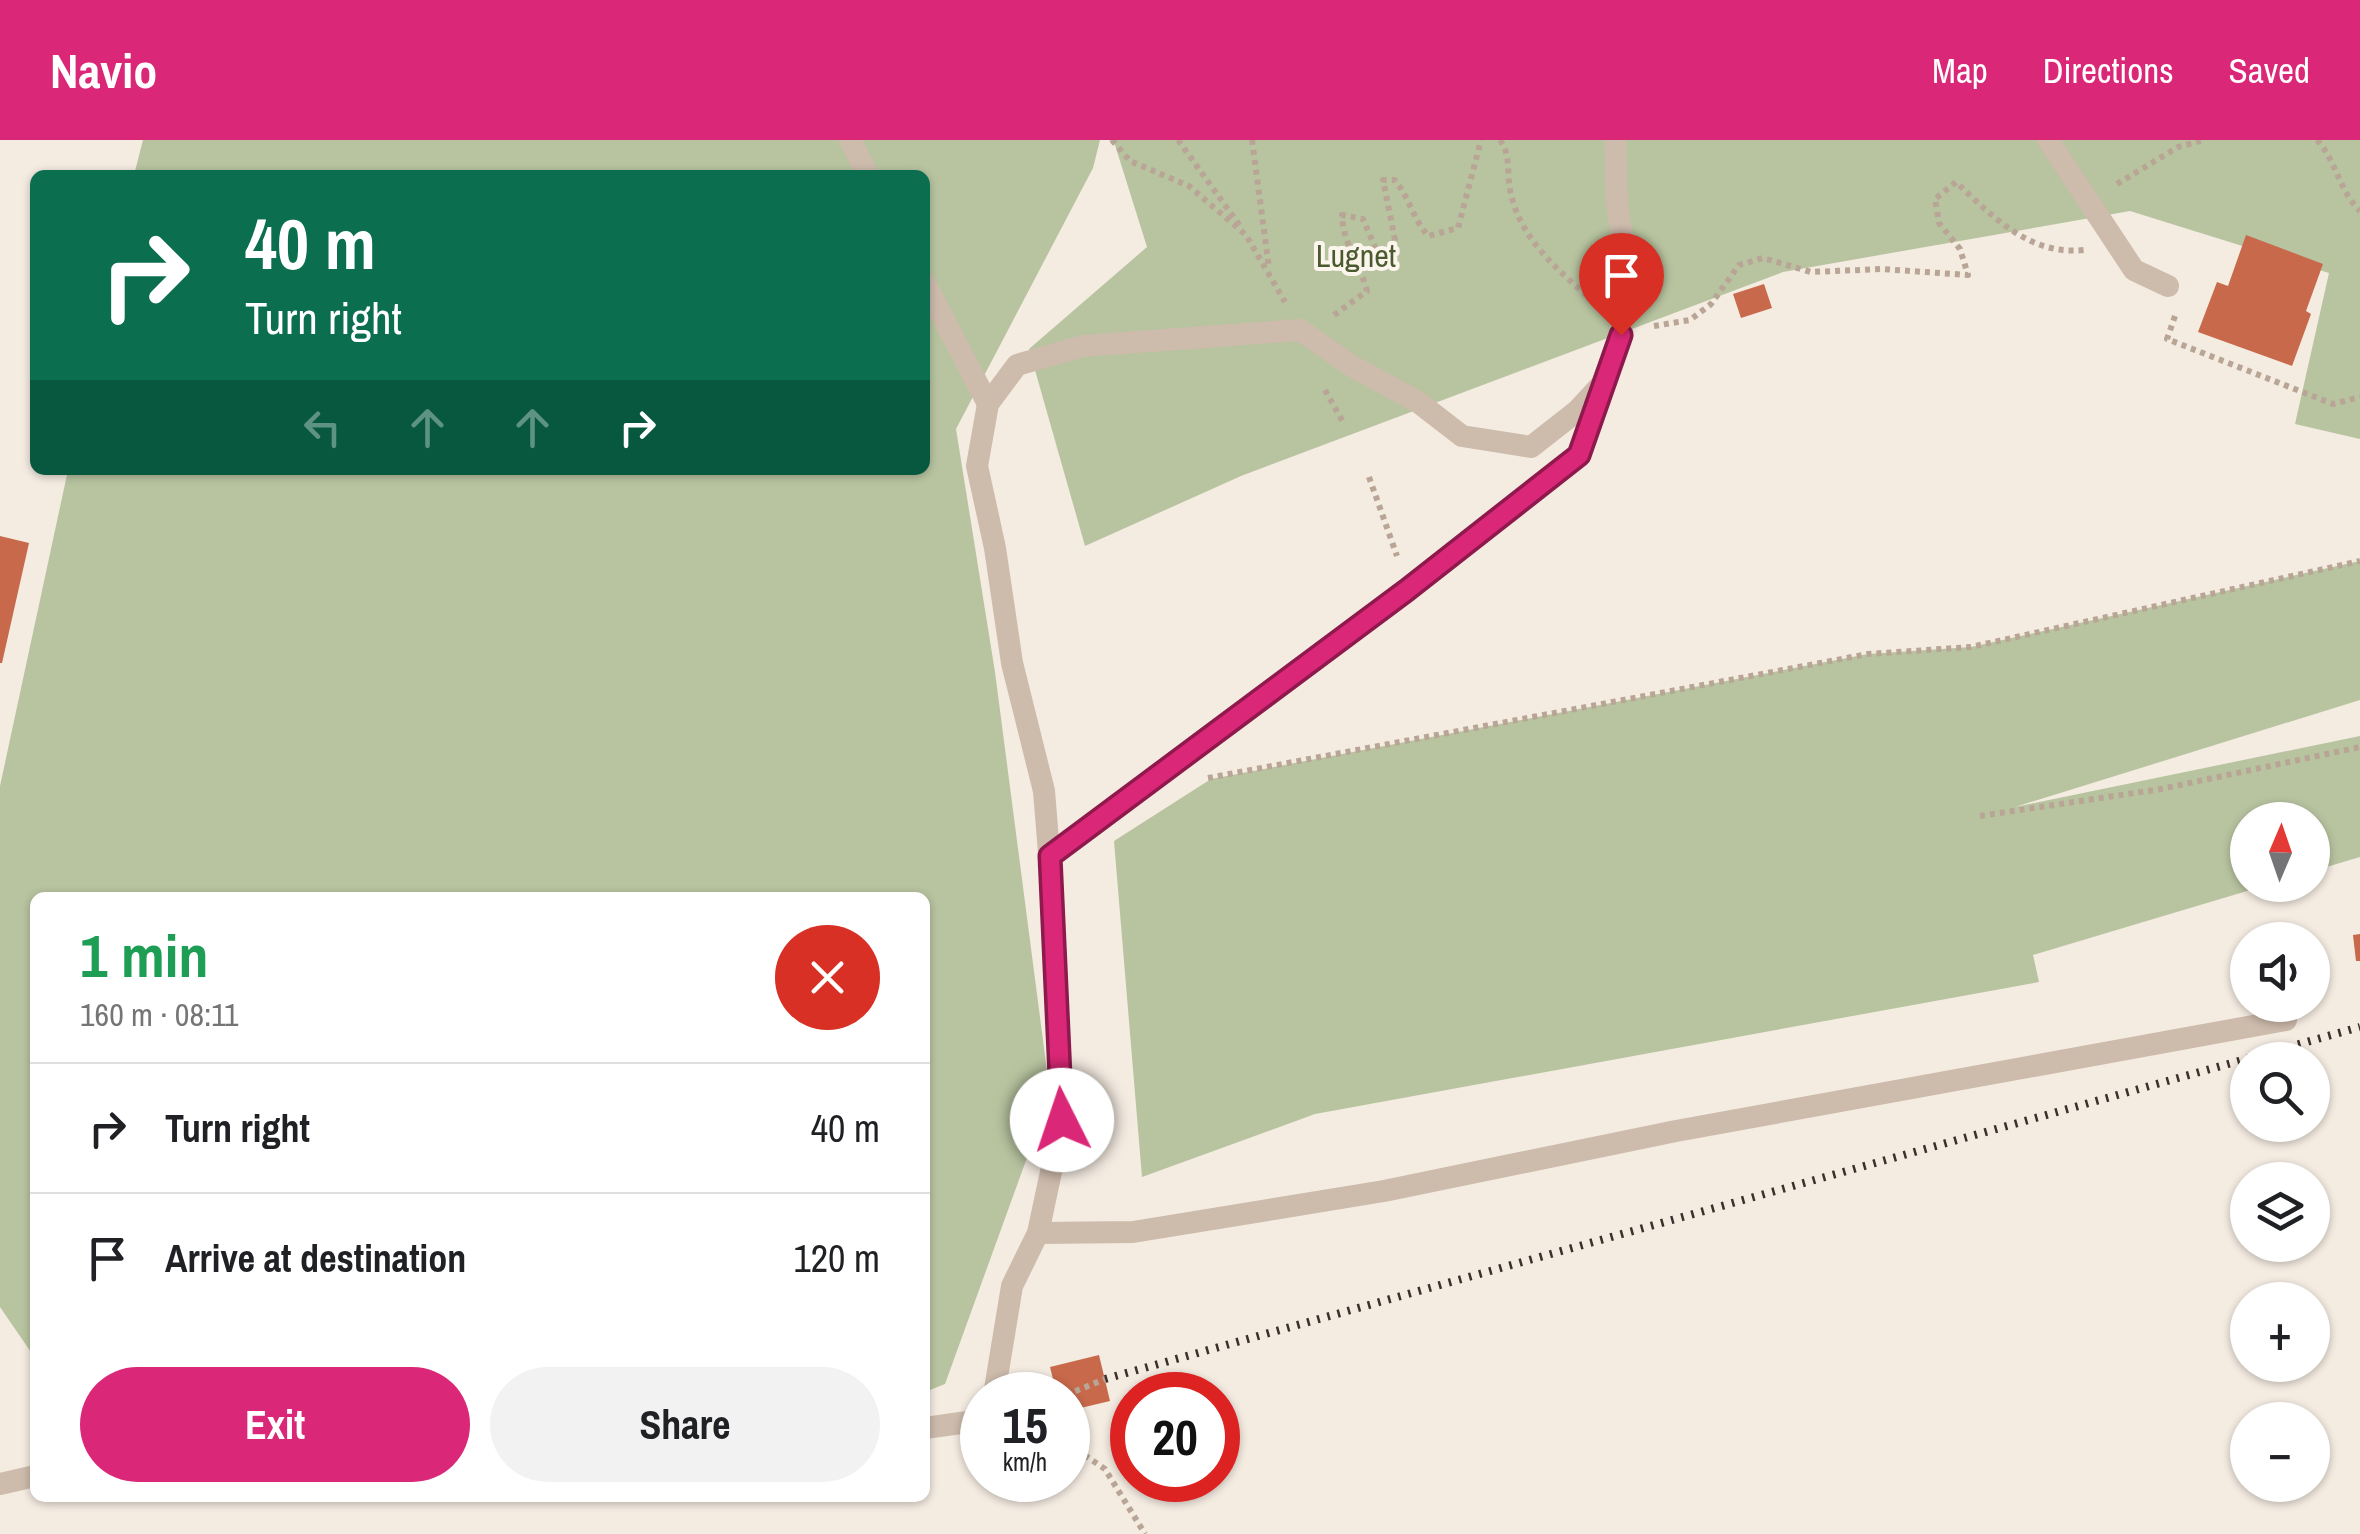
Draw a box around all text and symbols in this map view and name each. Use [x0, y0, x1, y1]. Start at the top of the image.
text: Navio [50, 38, 157, 103]
text: Map [1932, 47, 1988, 94]
text: Directions [2043, 47, 2174, 94]
text: Saved [2229, 47, 2310, 94]
text: 40 m [245, 197, 376, 291]
icon: right [80, 210, 210, 340]
pin [1579, 233, 1664, 336]
park label: Lugnet [1316, 234, 1396, 277]
icon: arrive [1594, 248, 1649, 303]
text: Turn right [245, 287, 402, 348]
icon: left [295, 400, 350, 455]
icon: ahead [400, 400, 455, 455]
icon: ahead [505, 400, 560, 455]
icon: right [610, 400, 665, 455]
north arrow [2230, 802, 2330, 902]
map controls [2230, 802, 2330, 1502]
text: 1 min [80, 915, 209, 996]
button: sound [2230, 922, 2330, 1022]
button: close [775, 925, 880, 1030]
text: 160 m · 08:11 [80, 993, 239, 1036]
button: search [2230, 1042, 2330, 1142]
position arrow [1010, 1068, 1114, 1172]
icon: right [80, 1101, 135, 1156]
text: Turn right [165, 1103, 310, 1154]
text: 40 m [811, 1103, 880, 1154]
button: layers [2230, 1162, 2330, 1262]
icon: arrive [80, 1231, 135, 1286]
text: Arrive at destination [165, 1233, 466, 1284]
text: 120 m [793, 1233, 880, 1284]
button: + [2230, 1282, 2330, 1382]
button: Exit [80, 1367, 470, 1482]
button: Share [490, 1367, 880, 1482]
speed limit sign: 20 [1110, 1372, 1240, 1502]
text: 15 [1002, 1391, 1048, 1459]
button: − [2230, 1402, 2330, 1502]
text: km/h [1003, 1445, 1047, 1479]

